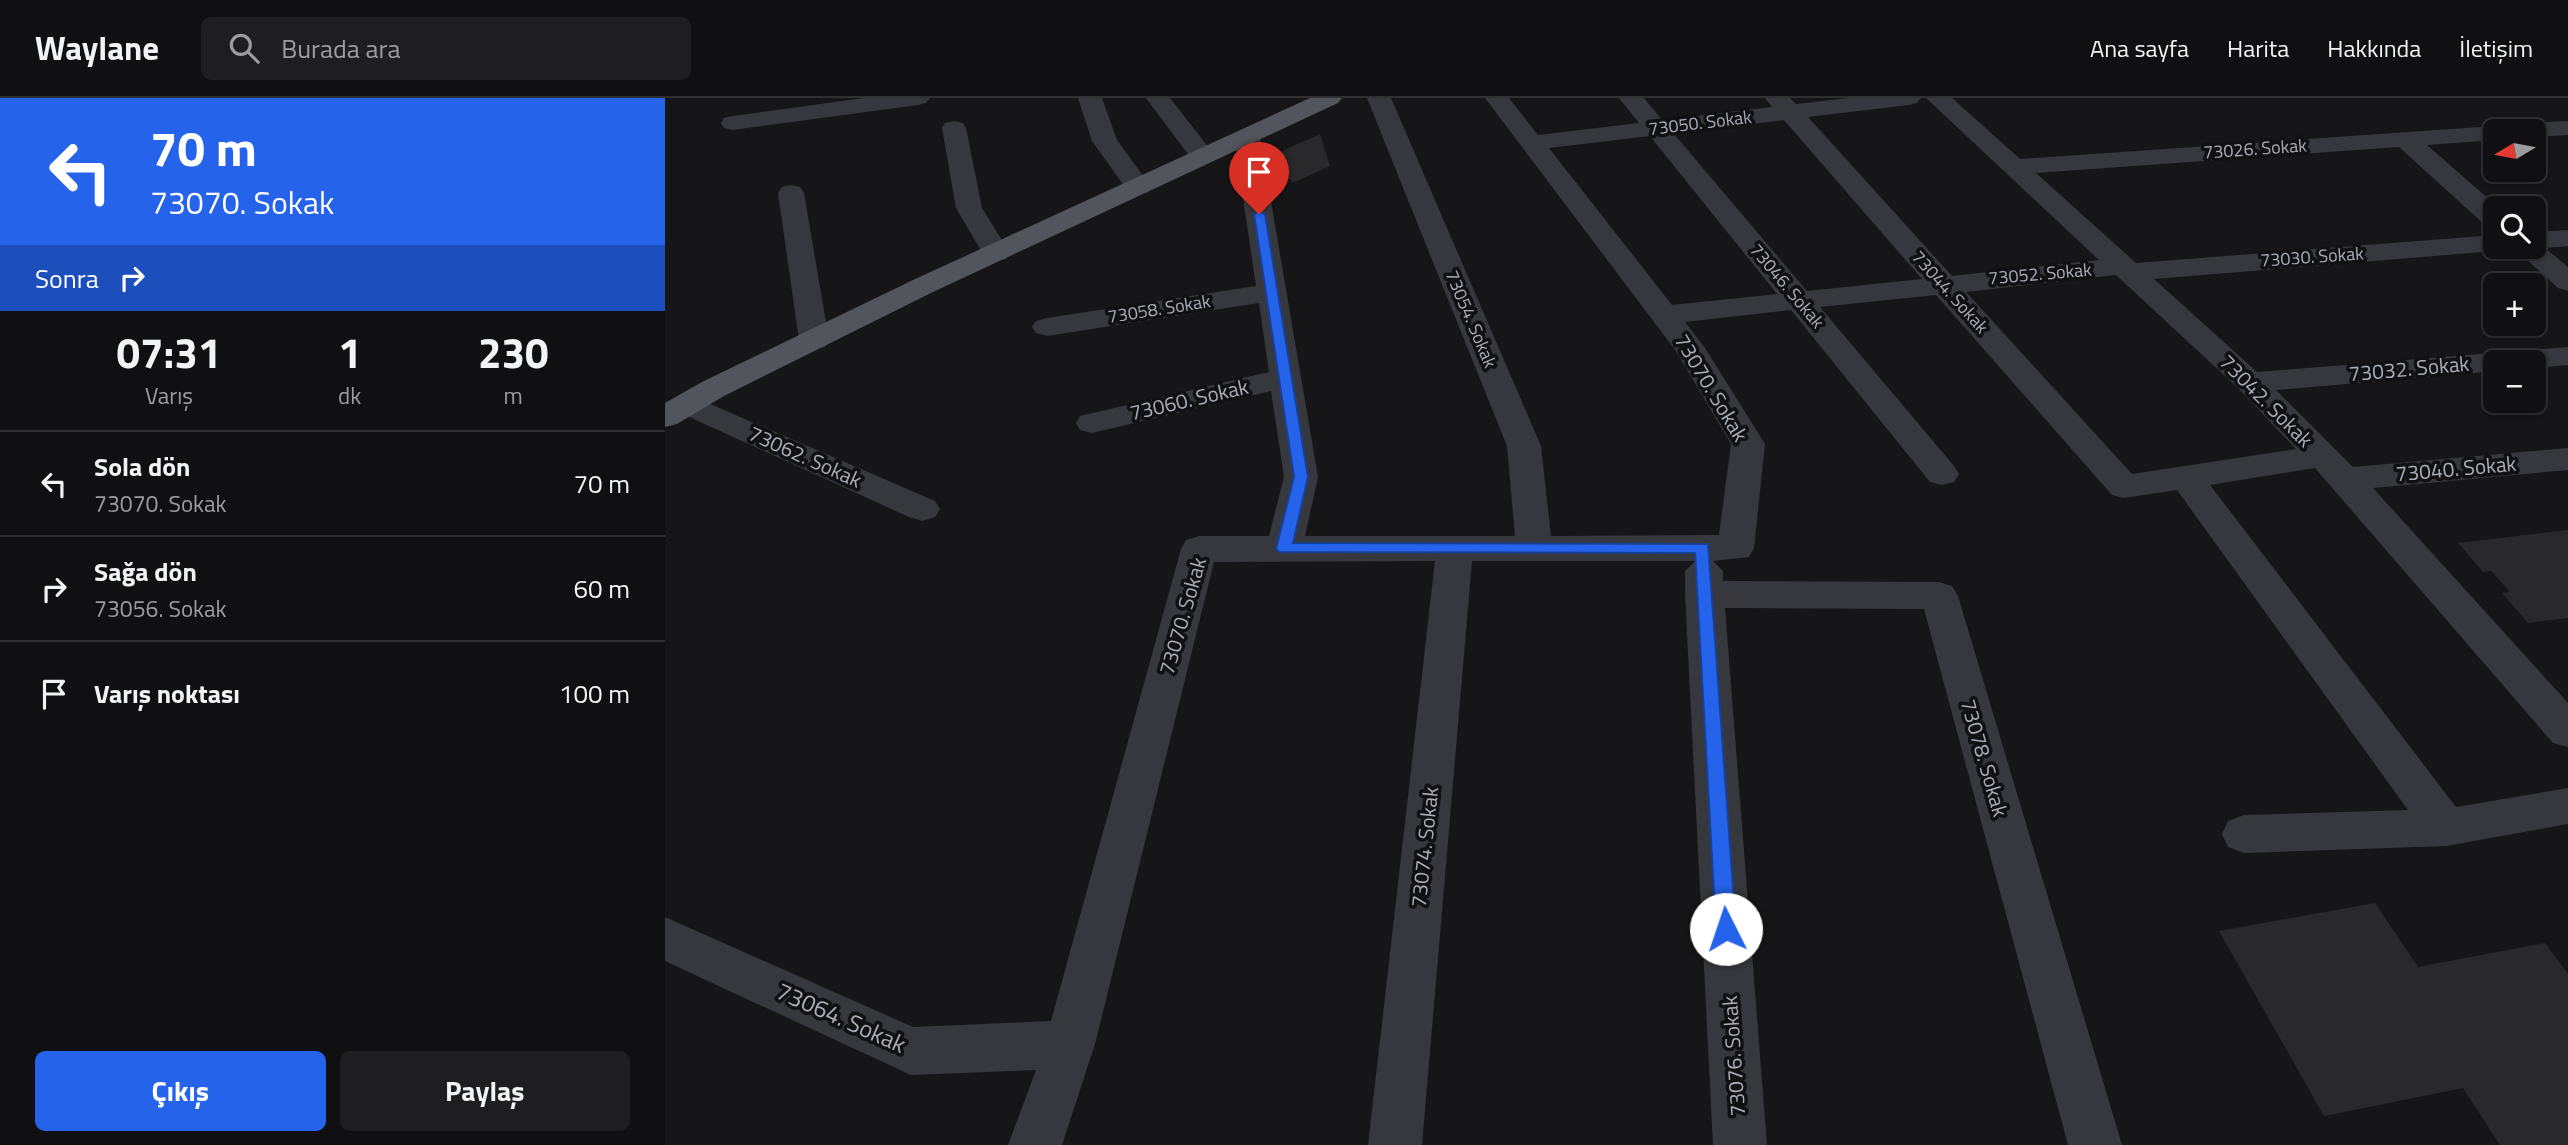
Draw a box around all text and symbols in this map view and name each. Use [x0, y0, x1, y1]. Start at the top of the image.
search box [201, 17, 691, 80]
text: Waylane [35, 23, 159, 73]
icon: search [225, 29, 263, 67]
text: Burada ara [281, 29, 401, 68]
text: Ana sayfa [2090, 30, 2189, 66]
text: Harita [2227, 30, 2289, 66]
text: Hakkında [2327, 30, 2421, 66]
text: İletişim [2459, 30, 2533, 66]
street label: 73050. Sokak [1647, 103, 1753, 142]
text: 70 m [150, 110, 257, 185]
north arrow [2483, 119, 2546, 182]
map controls [2483, 119, 2546, 413]
icon: left [35, 126, 126, 217]
street label: 73026. Sokak [2202, 131, 2308, 166]
pin [1229, 142, 1289, 214]
icon: arrive [1240, 153, 1278, 191]
text: 73070. Sokak [150, 178, 334, 226]
button: search [2483, 196, 2546, 259]
street label: 73046. Sokak [1744, 237, 1831, 334]
street label: 73030. Sokak [2259, 239, 2365, 274]
street label: 73044. Sokak [1906, 244, 1995, 340]
street label: 73052. Sokak [1987, 256, 2093, 291]
text: Sonra [35, 259, 99, 298]
icon: right [113, 259, 151, 297]
street label: 73054. Sokak [1439, 266, 1504, 372]
button: + [2483, 273, 2546, 336]
street label: 73058. Sokak [1106, 287, 1213, 330]
text: 07:31 [117, 320, 221, 384]
text: 1 [338, 320, 361, 384]
text: 230 [478, 320, 548, 384]
street label: 73070. Sokak [1667, 327, 1757, 448]
street label: 73042. Sokak [2213, 346, 2321, 454]
street label: 73032. Sokak [2347, 347, 2471, 389]
button: − [2483, 350, 2546, 413]
street label: 73060. Sokak [1126, 370, 1251, 428]
text: Varış [145, 378, 193, 413]
text: dk [338, 378, 361, 413]
text: m [504, 378, 523, 413]
street label: 73062. Sokak [744, 417, 867, 495]
text: Sola dön [94, 447, 191, 486]
street label: 73040. Sokak [2394, 447, 2518, 489]
text: 70 m [573, 464, 630, 503]
icon: left [35, 465, 73, 503]
text: 73070. Sokak [94, 486, 227, 521]
text: Sağa dön [94, 552, 197, 591]
street label: 73070. Sokak [1150, 553, 1214, 678]
text: 60 m [573, 569, 630, 608]
icon: right [35, 570, 73, 608]
text: 73056. Sokak [94, 591, 227, 626]
text: Varış noktası [94, 674, 240, 713]
text: 100 m [559, 674, 630, 713]
icon: arrive [35, 675, 73, 713]
street label: 73078. Sokak [1953, 695, 2017, 820]
street label: 73074. Sokak [1402, 785, 1446, 909]
position arrow [1689, 892, 1763, 966]
street label: 73064. Sokak [771, 973, 912, 1062]
street label: 73076. Sokak [1713, 995, 1753, 1118]
button: Çıkış [35, 1051, 326, 1131]
button: Paylaş [340, 1051, 630, 1131]

